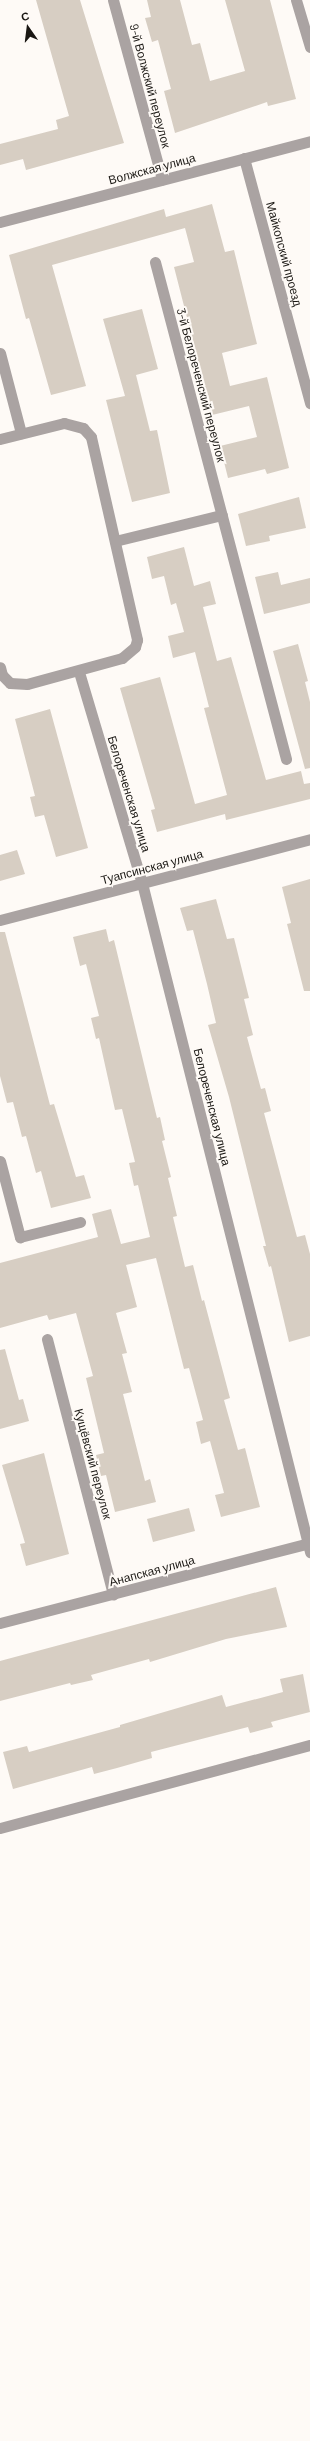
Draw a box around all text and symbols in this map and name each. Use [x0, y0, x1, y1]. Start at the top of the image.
north arrow [8, 8, 48, 48]
text: С [20, 9, 30, 23]
street label: 9-й Волжский переулок [127, 22, 173, 150]
street label: Волжская улица [107, 150, 197, 188]
street label: Майкопский проезд [263, 200, 305, 308]
street label: 3-й Белореченский переулок [174, 306, 228, 464]
street label: Белореченская улица [104, 734, 154, 854]
street label: Туапсинская улица [99, 846, 205, 888]
street label: Белореченская улица [190, 1047, 234, 1167]
street label: Кущёвский переулок [71, 1407, 115, 1521]
street label: Анапская улица [108, 1553, 196, 1589]

